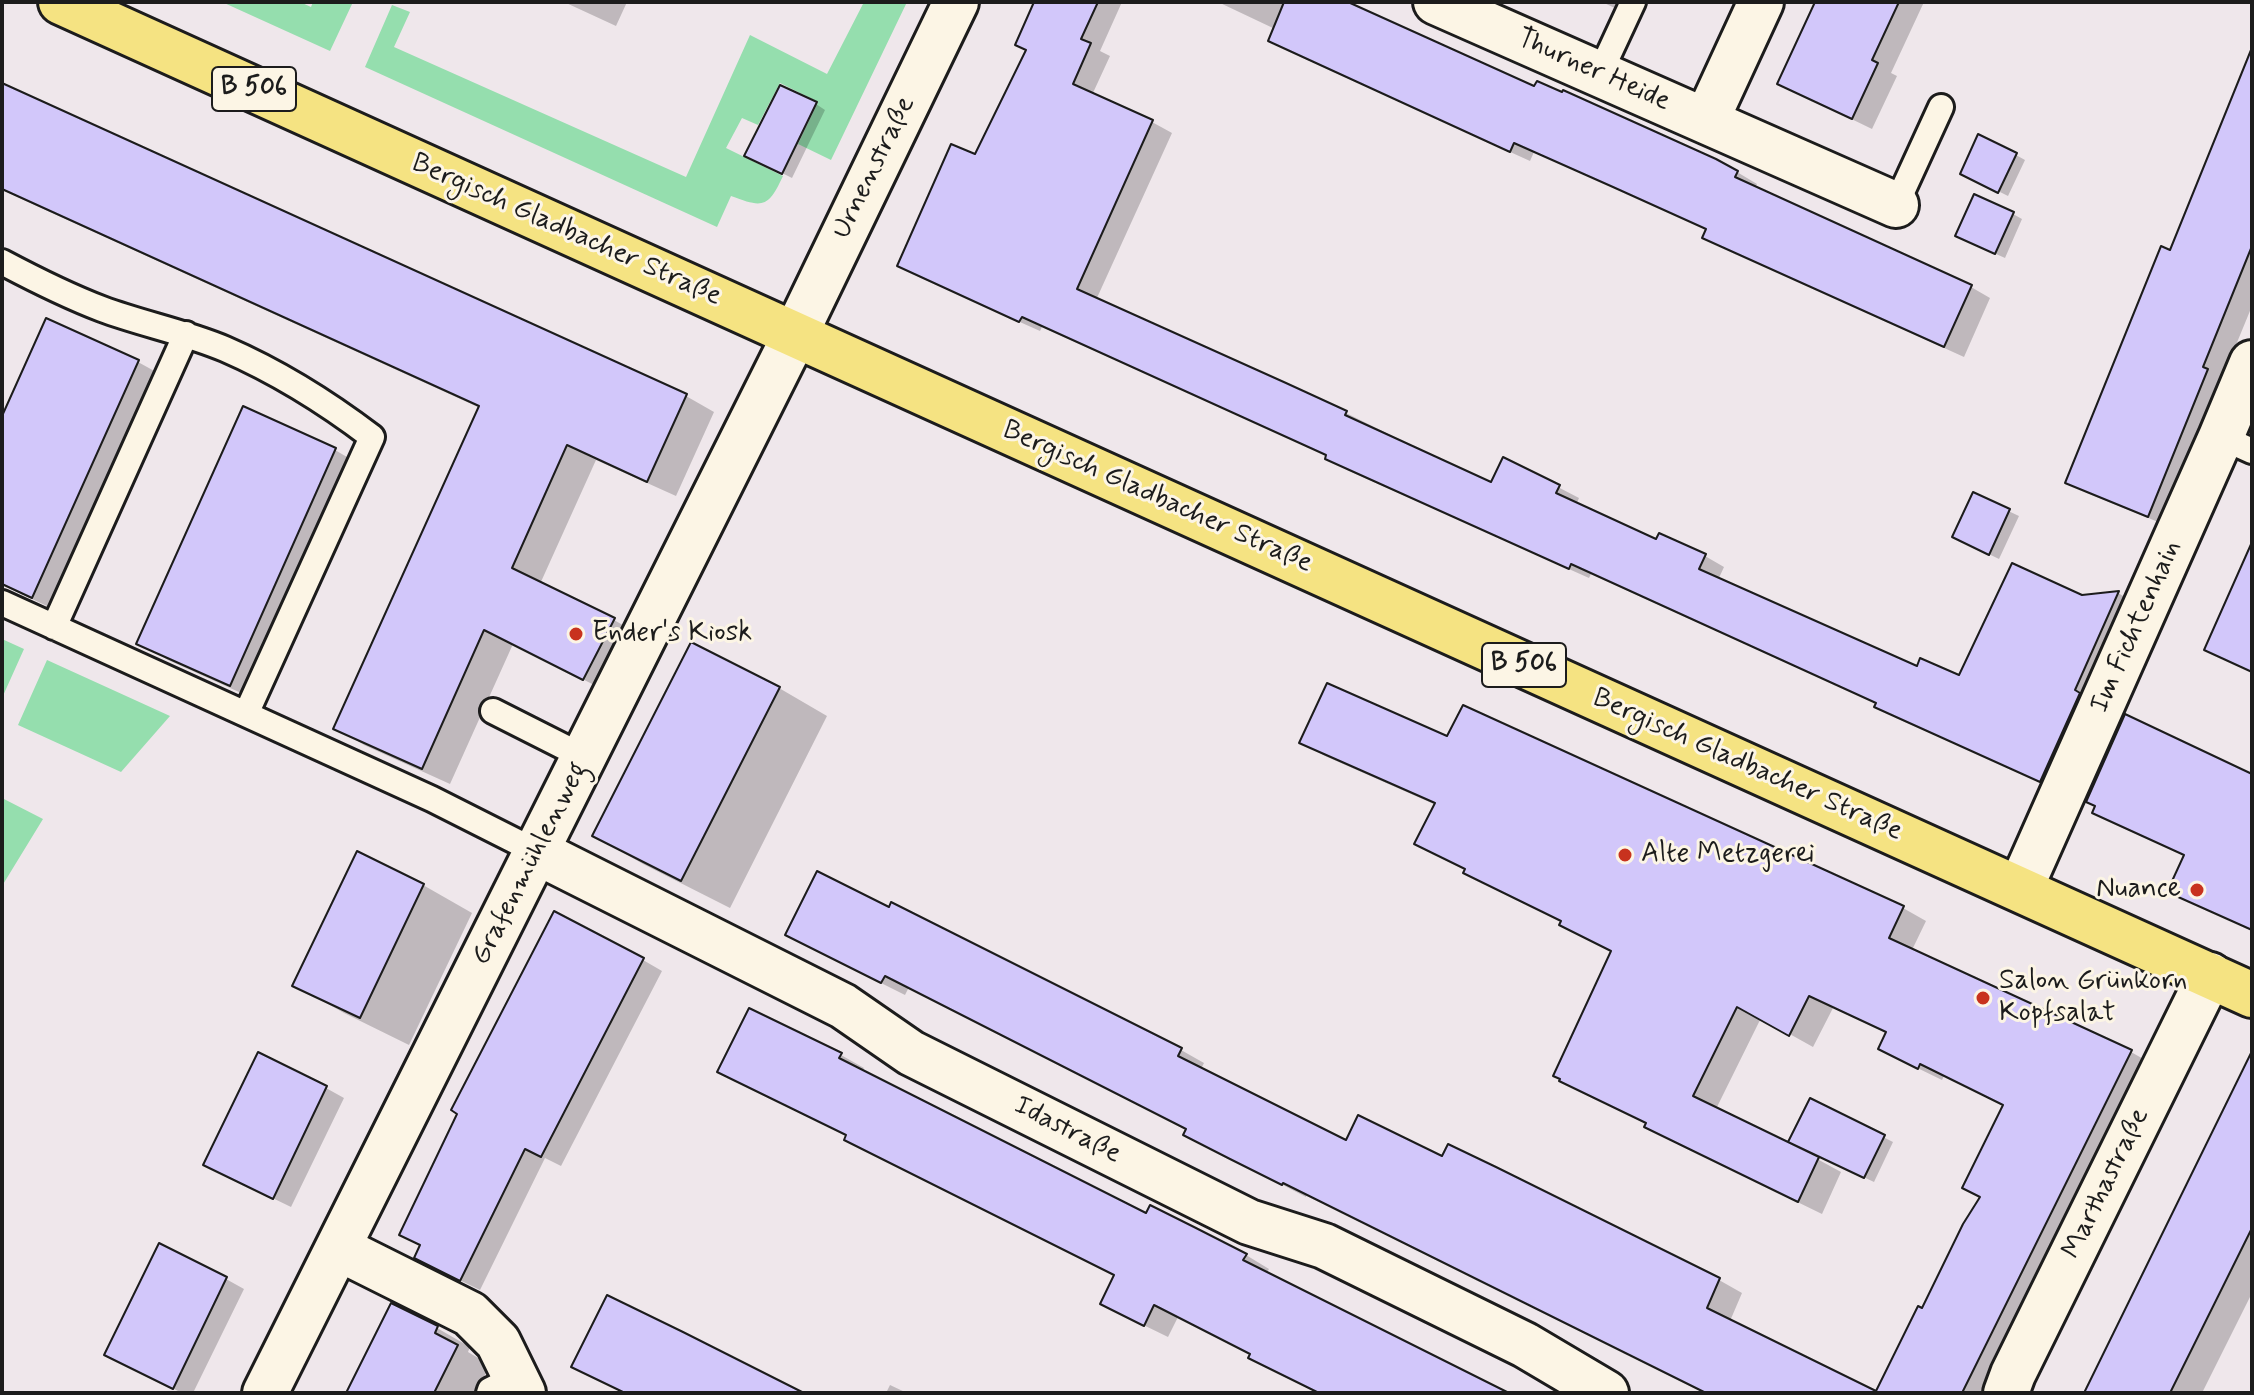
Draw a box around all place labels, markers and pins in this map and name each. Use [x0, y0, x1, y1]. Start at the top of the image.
place label: Ender's Kiosk [592, 617, 752, 651]
marker: Ender's Kiosk [567, 625, 585, 643]
place label: Alte Metzgerei [1641, 838, 1815, 872]
marker: Alte Metzgerei [1616, 846, 1634, 864]
place label: Nuance [2096, 873, 2181, 907]
marker: Nuance [2188, 881, 2206, 899]
place label: Salon Grünkorn Kopfsalat [1999, 965, 2187, 1031]
marker: Salon Grünkorn Kopfsalat [1974, 989, 1992, 1007]

